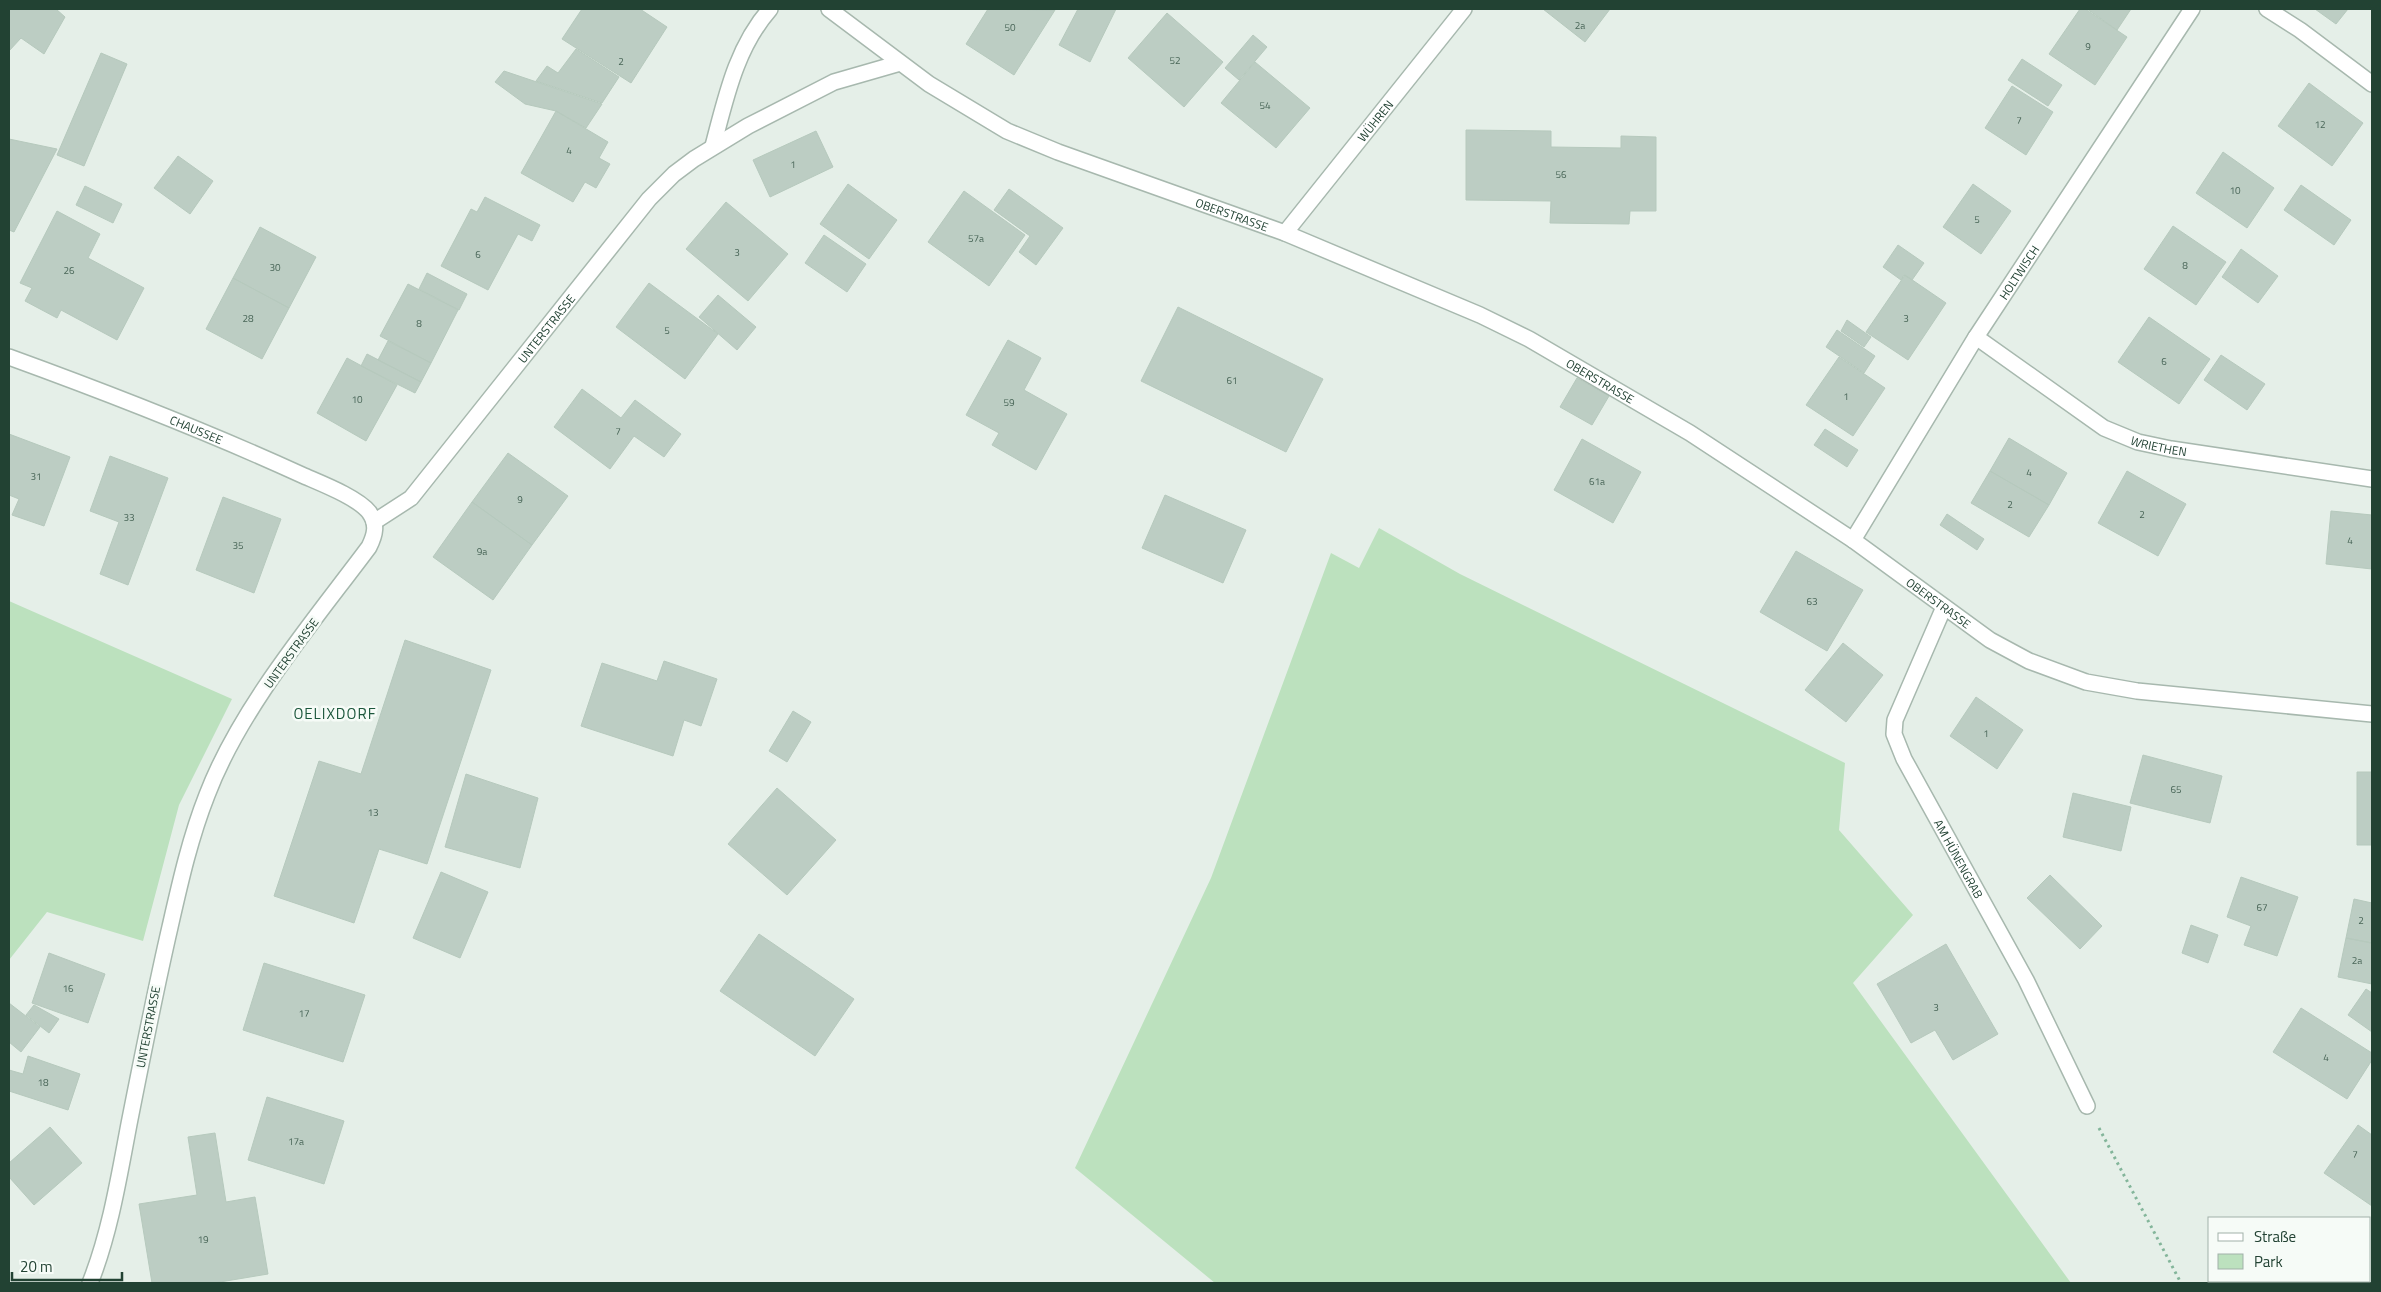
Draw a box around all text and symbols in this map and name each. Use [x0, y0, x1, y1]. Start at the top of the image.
house number: 2a [1575, 18, 1585, 33]
house number: 50 [1004, 20, 1016, 35]
house number: 9 [2085, 39, 2091, 54]
house number: 52 [1169, 53, 1181, 68]
house number: 2 [618, 54, 624, 69]
street label: WÜHREN [1352, 96, 1398, 145]
house number: 54 [1259, 98, 1271, 113]
house number: 7 [2016, 113, 2022, 128]
house number: 12 [2314, 117, 2326, 132]
house number: 4 [566, 143, 572, 158]
house number: 1 [790, 157, 796, 172]
house number: 56 [1555, 167, 1567, 182]
house number: 10 [2229, 183, 2241, 198]
street label: OBERSTRASSE [1193, 192, 1271, 236]
house number: 5 [1974, 212, 1980, 227]
house number: 57a [968, 231, 984, 246]
street label: HOLTWISCH [1994, 241, 2044, 303]
house number: 3 [734, 245, 740, 260]
house number: 6 [475, 247, 481, 262]
house number: 8 [2182, 258, 2188, 273]
house number: 30 [269, 260, 281, 275]
house number: 26 [63, 263, 75, 278]
street label: UNTERSTRASSE [513, 290, 580, 367]
house number: 28 [242, 311, 254, 326]
house number: 3 [1903, 311, 1909, 326]
house number: 8 [416, 316, 422, 331]
house number: 5 [664, 323, 670, 338]
street label: OBERSTRASSE [1563, 353, 1638, 408]
house number: 6 [2161, 354, 2167, 369]
house number: 61 [1226, 373, 1238, 388]
house number: 1 [1843, 389, 1849, 404]
house number: 10 [351, 392, 363, 407]
house number: 59 [1003, 395, 1015, 410]
street label: CHAUSSEE [167, 410, 226, 449]
house number: 7 [615, 424, 621, 439]
street label: WRIETHEN [2128, 430, 2188, 461]
house number: 4 [2026, 465, 2032, 480]
house number: 31 [30, 469, 42, 484]
house number: 61a [1589, 474, 1605, 489]
house number: 9 [517, 492, 523, 507]
house number: 2 [2007, 497, 2013, 512]
house number: 2 [2139, 507, 2145, 522]
house number: 33 [123, 510, 135, 525]
house number: 4 [2347, 533, 2353, 548]
house number: 35 [232, 538, 244, 553]
house number: 9a [477, 544, 487, 559]
street label: OBERSTRASSE [1902, 572, 1976, 633]
house number: 63 [1806, 594, 1818, 609]
street label: UNTERSTRASSE [259, 614, 323, 692]
district label: OELIXDORF [293, 702, 377, 725]
house number: 1 [1983, 726, 1989, 741]
house number: 65 [2170, 782, 2182, 797]
house number: 13 [367, 805, 379, 820]
street label: AM HÜNENGRAB [1929, 816, 1989, 902]
house number: 67 [2256, 900, 2268, 915]
house number: 2 [2358, 913, 2364, 928]
house number: 2a [2352, 953, 2362, 968]
house number: 16 [62, 981, 74, 996]
street label: UNTERSTRASSE [131, 984, 165, 1070]
house number: 3 [1933, 1000, 1939, 1015]
house number: 17 [298, 1006, 310, 1021]
house number: 4 [2323, 1050, 2329, 1065]
house number: 18 [37, 1075, 49, 1090]
house number: 17a [288, 1134, 304, 1149]
house number: 7 [2352, 1147, 2358, 1162]
legend [2208, 1217, 2371, 1282]
text: Straße [2254, 1225, 2296, 1248]
house number: 19 [197, 1232, 209, 1247]
scale bar [12, 1250, 122, 1282]
text: Park [2254, 1250, 2283, 1273]
text: 20 m [20, 1255, 53, 1278]

